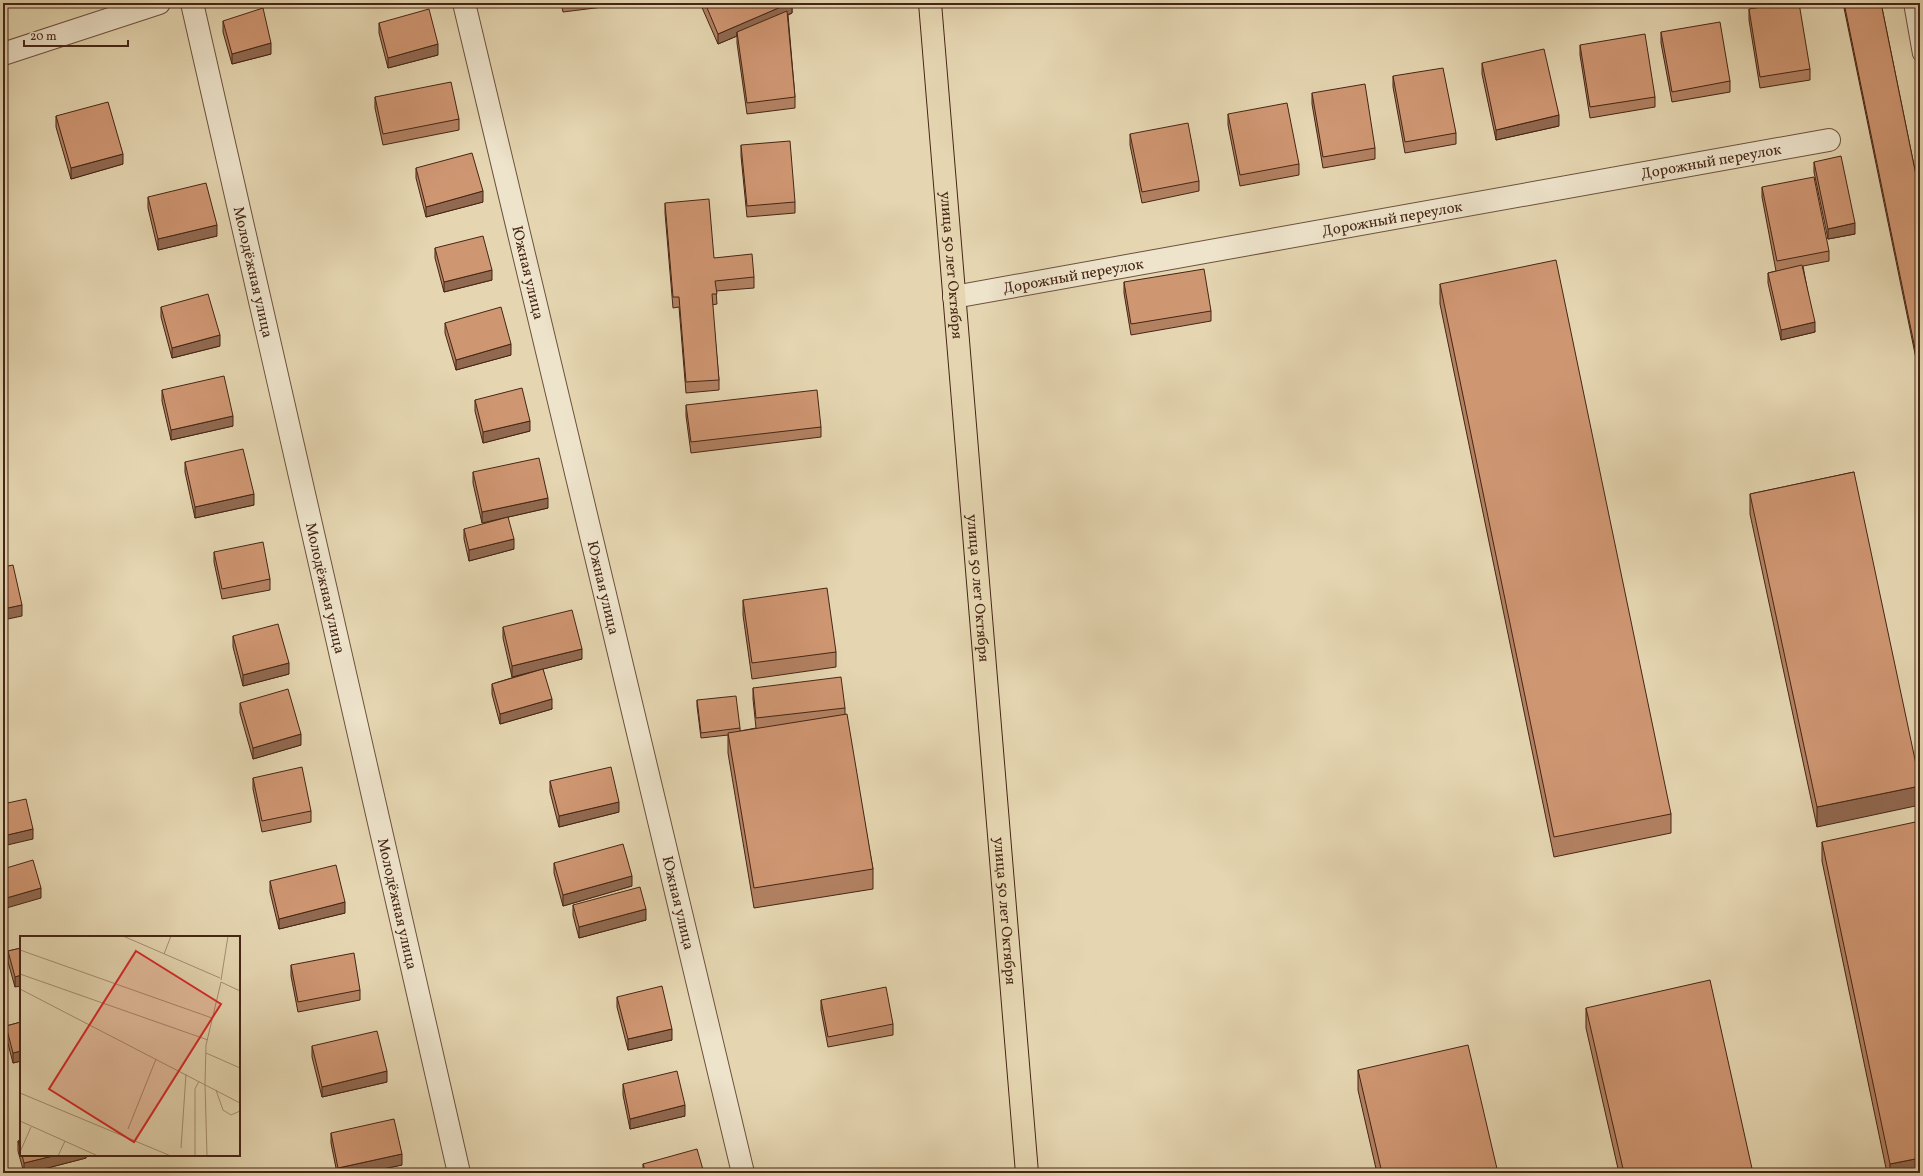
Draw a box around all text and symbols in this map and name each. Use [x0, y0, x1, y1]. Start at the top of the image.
scale bar [24, 22, 128, 48]
text: 20 m [30, 29, 57, 45]
street label: Дорожный переулок [1639, 140, 1783, 186]
street label: улица 50 лет Октября [934, 191, 967, 340]
street label: Дорожный переулок [1320, 197, 1464, 243]
street label: Молодёжная улица [227, 205, 277, 340]
street label: Южная улица [505, 224, 548, 322]
street label: Дорожный переулок [1001, 254, 1145, 300]
street label: улица 50 лет Октября [960, 513, 994, 663]
street label: Молодёжная улица [299, 521, 349, 656]
street label: Южная улица [581, 539, 623, 637]
street label: Молодёжная улица [371, 836, 421, 972]
street label: улица 50 лет Октября [987, 836, 1020, 986]
street label: Южная улица [656, 854, 698, 952]
inset map [20, 936, 240, 1156]

